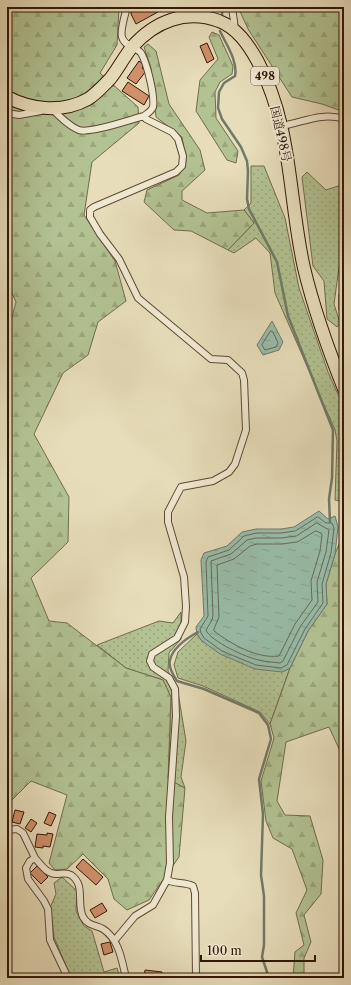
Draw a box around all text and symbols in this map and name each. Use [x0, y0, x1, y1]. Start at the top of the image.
road number: 498 [251, 67, 279, 85]
street label: 国道498号 [267, 104, 295, 164]
scale bar [201, 937, 315, 963]
text: 100 m [207, 943, 242, 958]

